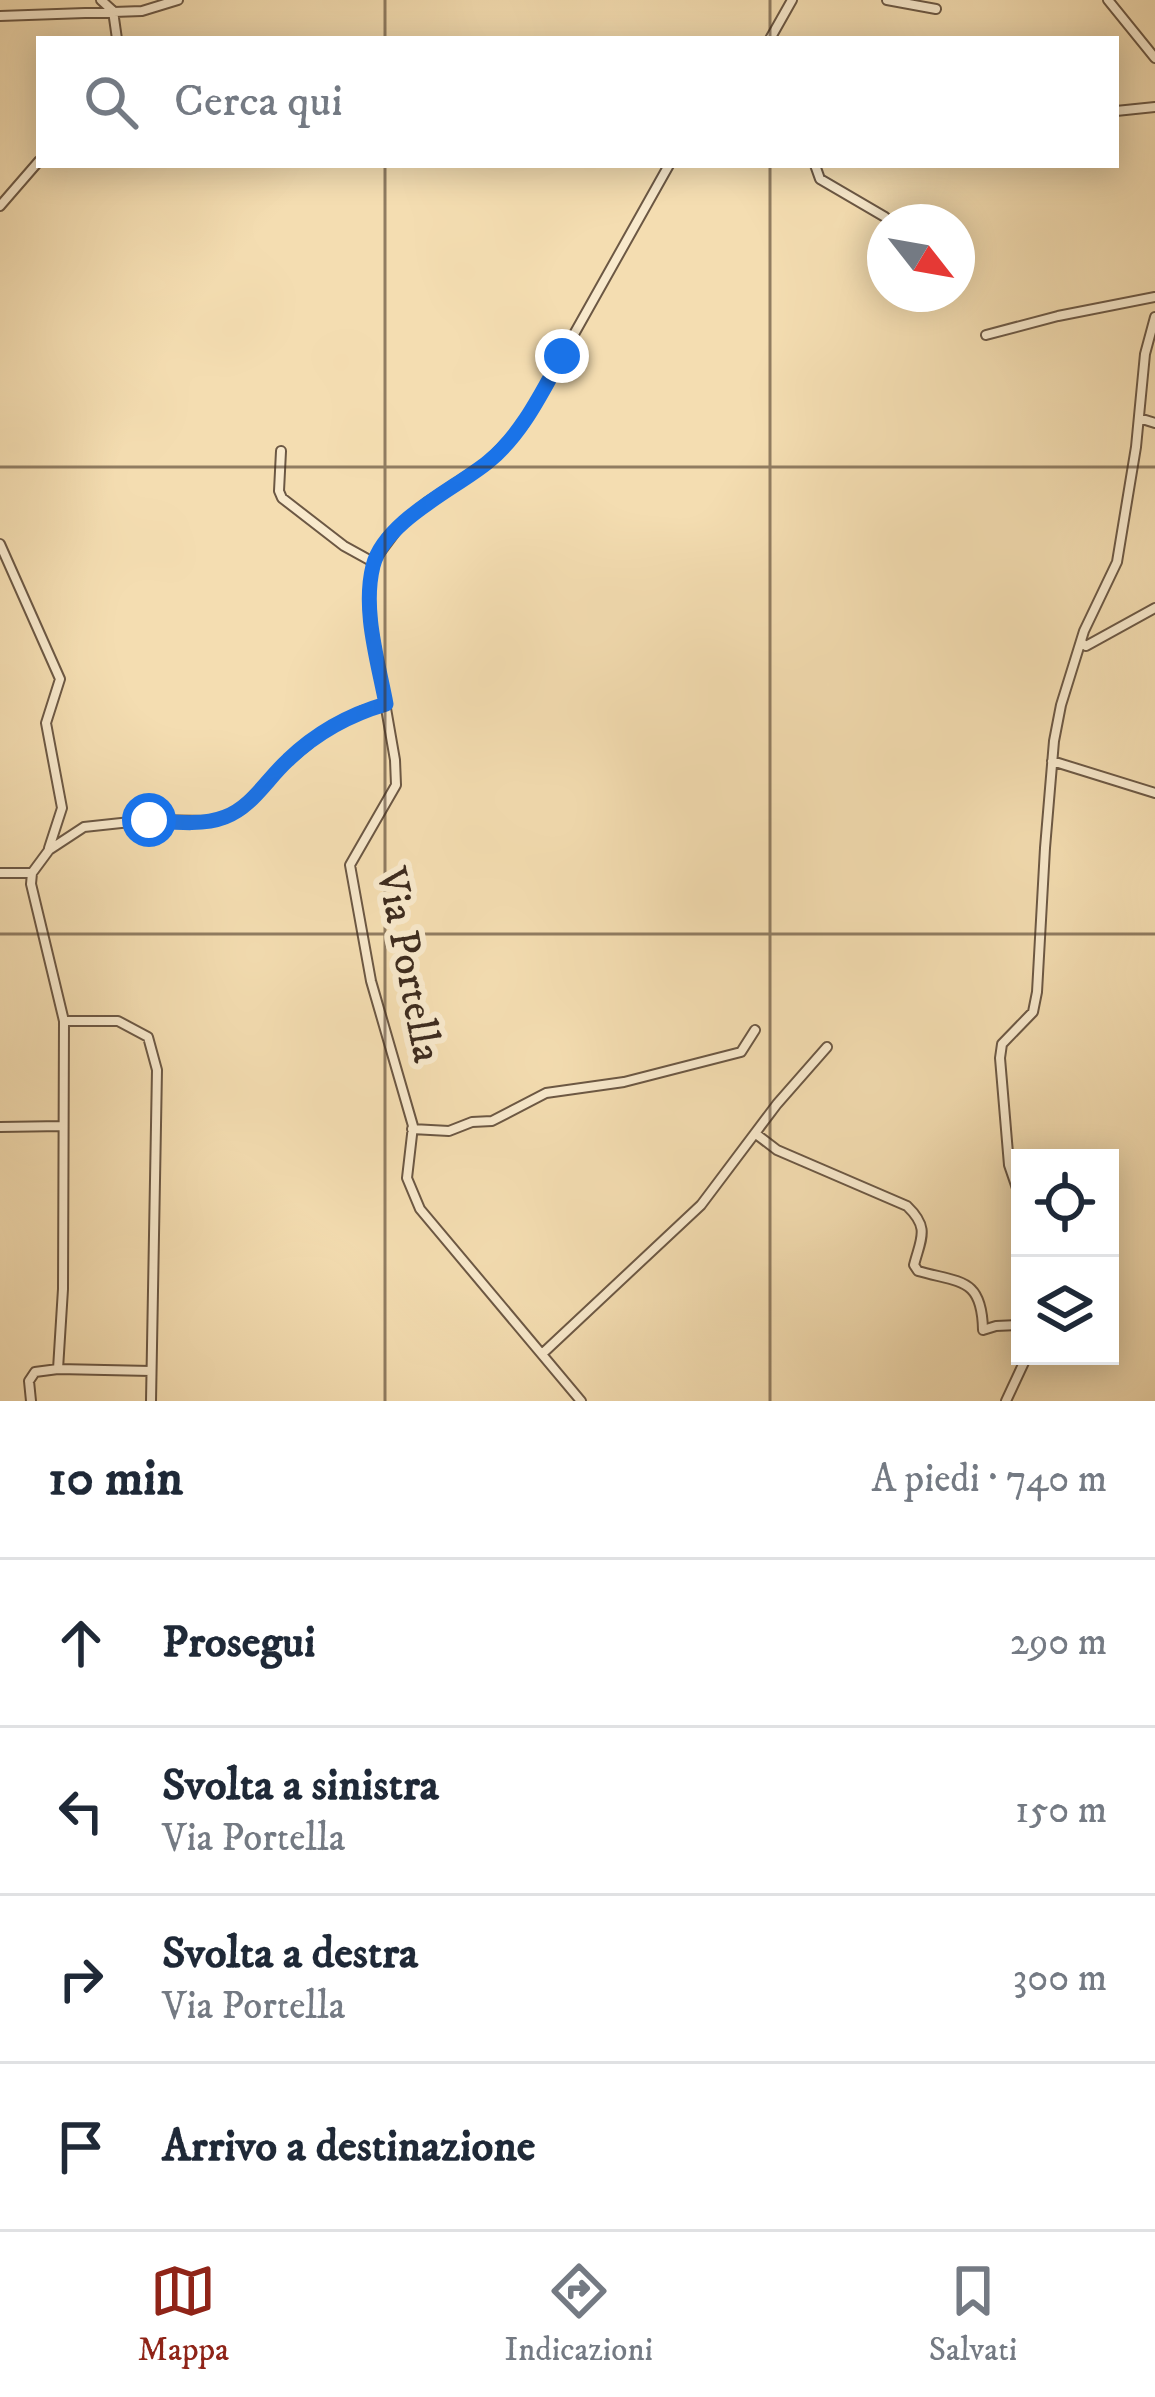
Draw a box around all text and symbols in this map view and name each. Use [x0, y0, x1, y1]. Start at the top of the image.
search box [36, 36, 1119, 168]
icon: search [78, 69, 144, 135]
text: Cerca qui [174, 74, 343, 130]
north arrow [867, 204, 975, 312]
route end [535, 329, 589, 383]
route start [122, 793, 176, 847]
street label: Via Portella [363, 862, 452, 1067]
map controls [1011, 1149, 1119, 1365]
button: locate [1011, 1149, 1119, 1257]
button: layers [1011, 1257, 1119, 1365]
text: 10 min [48, 1447, 183, 1511]
text: A piedi · 740 m [871, 1455, 1107, 1504]
icon: ahead [48, 1610, 114, 1676]
text: Prosegui [162, 1615, 316, 1671]
text: 290 m [1010, 1618, 1107, 1667]
text: Svolta a sinistra [162, 1758, 439, 1814]
icon: left [48, 1778, 114, 1844]
text: 150 m [1015, 1786, 1107, 1835]
text: Via Portella [162, 1814, 345, 1863]
text: Svolta a destra [162, 1926, 418, 1982]
icon: right [48, 1946, 114, 2012]
text: 300 m [1013, 1954, 1107, 2003]
text: Via Portella [162, 1982, 345, 2031]
icon: arrive [48, 2114, 114, 2180]
text: Arrivo a destinazione [162, 2119, 535, 2175]
tab: Mappa [138, 2258, 229, 2371]
tab: Indicazioni [505, 2258, 653, 2371]
tab: Salvati [929, 2258, 1017, 2371]

